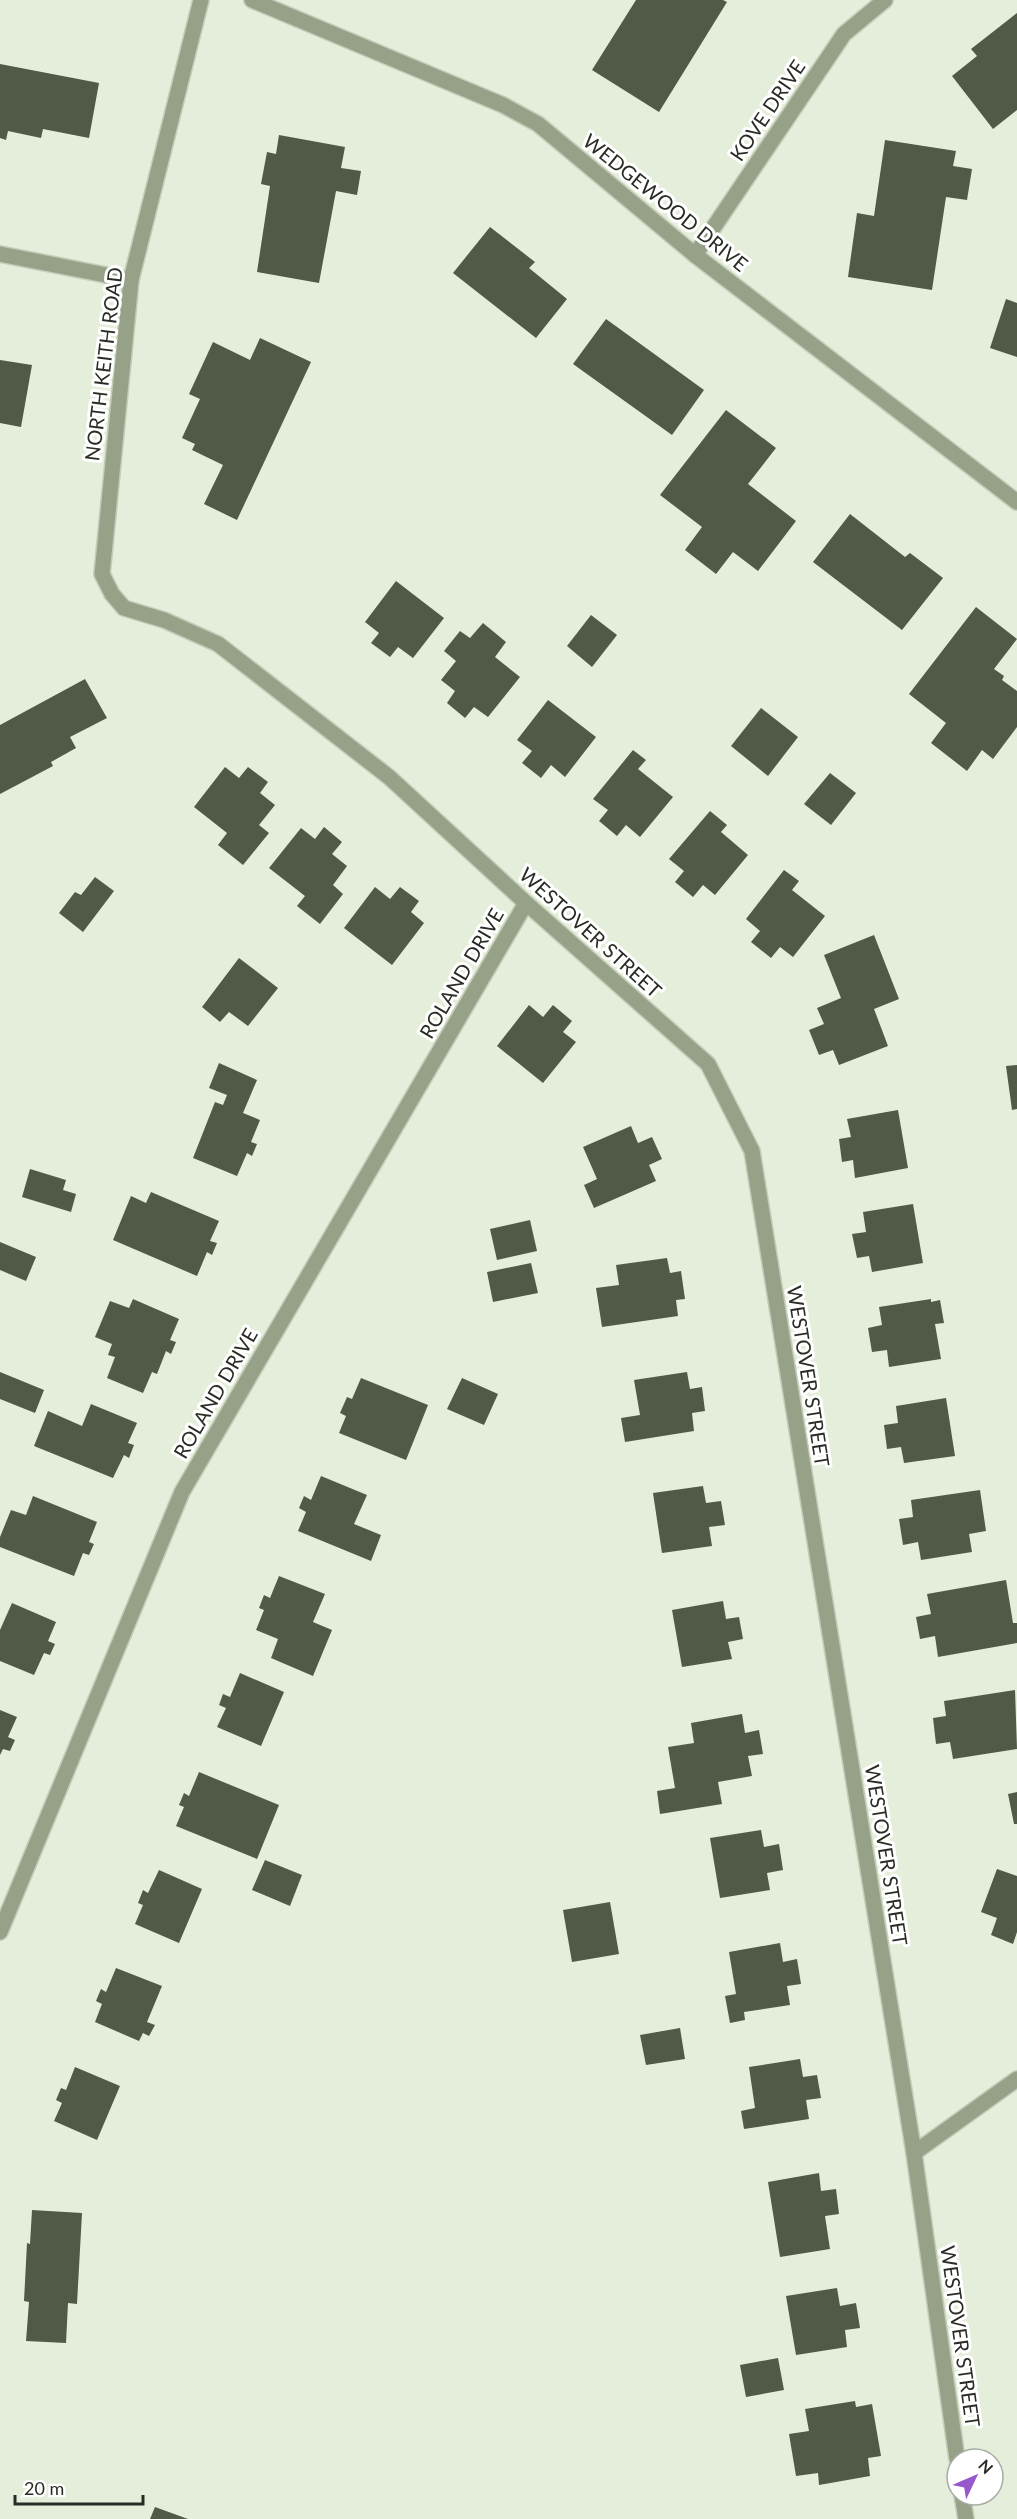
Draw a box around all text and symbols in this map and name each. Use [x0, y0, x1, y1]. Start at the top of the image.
street label: KOVE DRIVE [724, 55, 810, 165]
street label: WEDGEWOOD DRIVE [579, 128, 753, 276]
street label: NORTH KEITH ROAD [79, 266, 127, 462]
street label: WESTOVER STREET [515, 862, 667, 1002]
street label: ROLAND DRIVE [414, 904, 508, 1042]
street label: WESTOVER STREET [783, 1284, 835, 1468]
street label: ROLAND DRIVE [168, 1324, 262, 1462]
street label: WESTOVER STREET [861, 1763, 913, 1947]
street label: WESTOVER STREET [936, 2244, 986, 2428]
north arrow [945, 2447, 1005, 2507]
text: N [975, 2455, 997, 2477]
scale bar [15, 2468, 142, 2506]
text: 20 m [24, 2477, 64, 2499]

